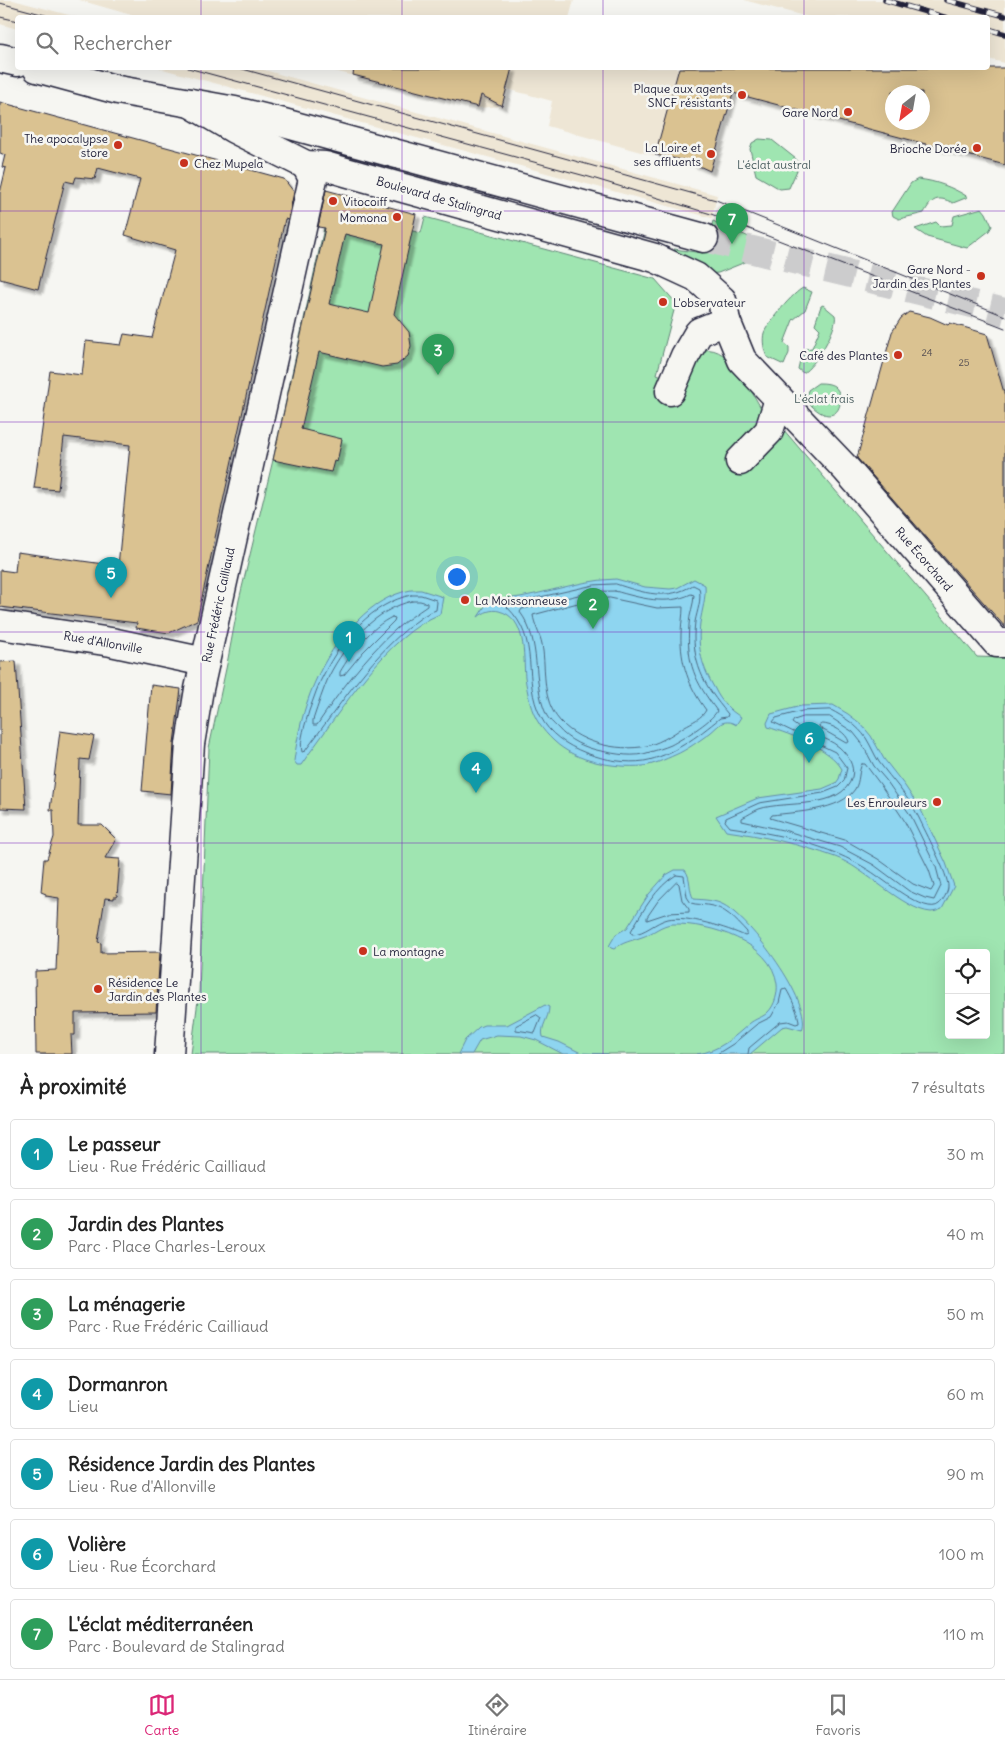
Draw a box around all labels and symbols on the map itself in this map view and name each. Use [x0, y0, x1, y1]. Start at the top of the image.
place label: Plaque aux agents SNCF résistants [634, 81, 732, 110]
north arrow [885, 85, 930, 130]
marker: Plaque aux agents SNCF résistants [736, 89, 748, 101]
place label: Gare Nord [782, 105, 838, 120]
marker: Gare Nord [842, 106, 854, 118]
place label: The apocalypse store [24, 131, 108, 160]
marker: The apocalypse store [112, 139, 124, 151]
place label: La Loire et ses affluents [634, 140, 701, 169]
place label: Brioche Dorée [890, 141, 967, 156]
marker: Brioche Dorée [971, 142, 983, 154]
marker: La Loire et ses affluents [705, 148, 717, 160]
place label: Chez Mupela [194, 156, 264, 171]
marker: Chez Mupela [178, 157, 190, 169]
park label: L'éclat austral [737, 157, 811, 172]
street label: Boulevard de Stalingrad [375, 173, 503, 223]
place label: Vitocoiff [343, 194, 388, 209]
marker: Vitocoiff [327, 195, 339, 207]
pin: 7 [716, 203, 748, 244]
place label: Momona [340, 210, 387, 225]
marker: Momona [391, 211, 403, 223]
place label: Gare Nord - Jardin des Plantes [873, 262, 971, 291]
marker: Gare Nord - Jardin des Plantes [975, 270, 987, 282]
place label: L'observateur [673, 295, 746, 310]
marker: L'observateur [657, 296, 669, 308]
pin: 3 [422, 334, 454, 375]
house number: 24 [921, 346, 933, 359]
place label: Café des Plantes [799, 348, 888, 363]
marker: Café des Plantes [892, 349, 904, 361]
house number: 25 [958, 356, 970, 369]
park label: L'éclat frais [794, 391, 854, 406]
street label: Rue Écorchard [892, 524, 956, 594]
street label: Rue Frédéric Cailliaud [198, 546, 238, 664]
pin: 5 [95, 557, 127, 598]
your location [444, 564, 470, 590]
pin: 2 [577, 588, 609, 629]
place label: La Moissonneuse [475, 593, 567, 608]
marker: La Moissonneuse [459, 594, 471, 606]
pin: 1 [333, 621, 365, 662]
street label: Rue d'Allonville [62, 628, 144, 656]
pin: 6 [793, 722, 825, 763]
pin: 4 [460, 752, 492, 793]
place label: Les Enrouleurs [847, 795, 927, 810]
marker: Les Enrouleurs [931, 796, 943, 808]
place label: La montagne [373, 944, 444, 959]
marker: La montagne [357, 945, 369, 957]
place label: Résidence Le Jardin des Plantes [108, 975, 206, 1004]
marker: Résidence Le Jardin des Plantes [92, 983, 104, 995]

